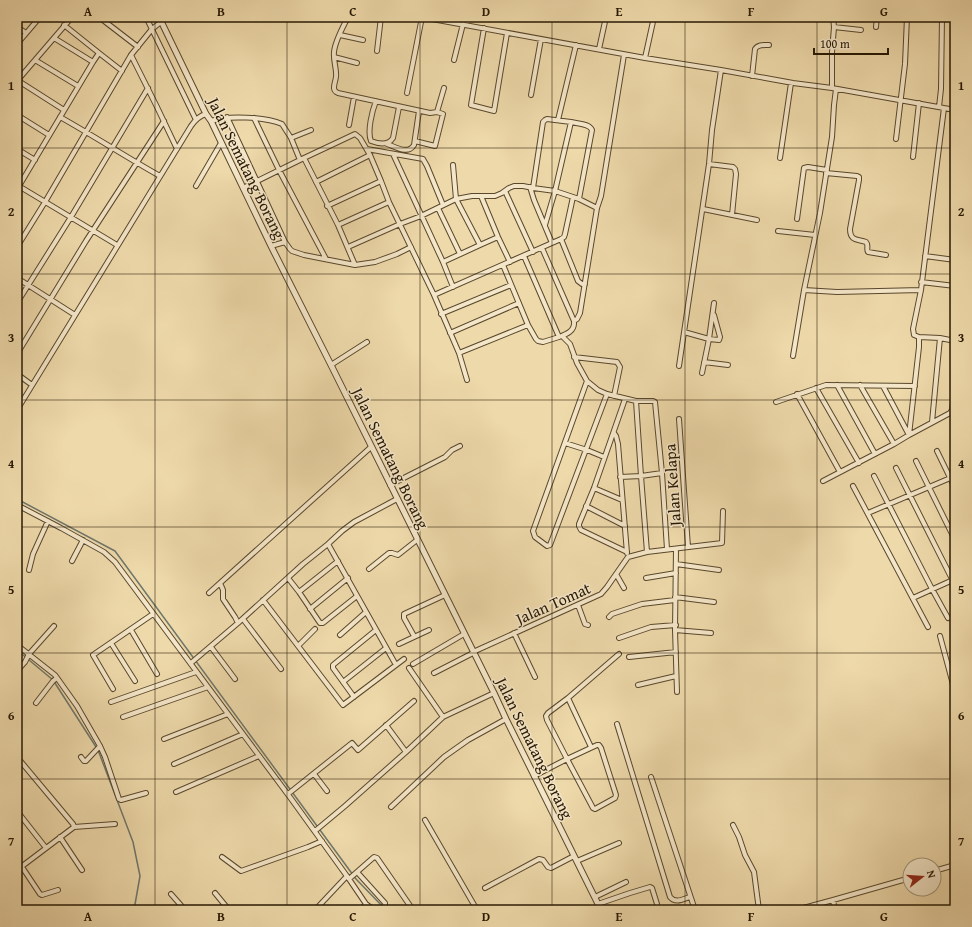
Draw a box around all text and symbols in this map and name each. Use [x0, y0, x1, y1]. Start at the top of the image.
text: A [84, 2, 93, 21]
text: B [217, 2, 225, 21]
text: C [349, 2, 357, 21]
text: D [482, 2, 490, 21]
text: E [616, 2, 623, 21]
text: F [748, 2, 755, 21]
text: G [880, 2, 888, 21]
scale bar [814, 30, 888, 56]
text: 100 m [820, 35, 850, 52]
text: 1 [8, 76, 14, 95]
text: 1 [958, 76, 964, 95]
street label: Jalan Sematang Borang [201, 91, 292, 243]
text: 2 [8, 202, 15, 221]
text: 2 [958, 202, 965, 221]
text: 3 [8, 328, 14, 347]
text: 3 [958, 328, 964, 347]
street label: Jalan Sematang Borang [345, 381, 436, 533]
street label: Jalan Kelapa [657, 443, 687, 529]
text: 4 [8, 454, 15, 473]
text: 4 [958, 454, 965, 473]
street label: Jalan Tomat [510, 576, 595, 631]
text: 5 [8, 580, 15, 599]
text: 5 [958, 580, 965, 599]
street label: Jalan Sematang Borang [489, 671, 580, 823]
text: 6 [8, 706, 15, 725]
text: 6 [958, 706, 965, 725]
text: 7 [8, 832, 15, 851]
text: 7 [958, 832, 965, 851]
north arrow [902, 857, 942, 897]
text: N [923, 868, 940, 881]
text: A [84, 907, 93, 926]
text: B [217, 907, 225, 926]
text: C [349, 907, 357, 926]
text: D [482, 907, 490, 926]
text: E [616, 907, 623, 926]
text: F [748, 907, 755, 926]
text: G [880, 907, 888, 926]

